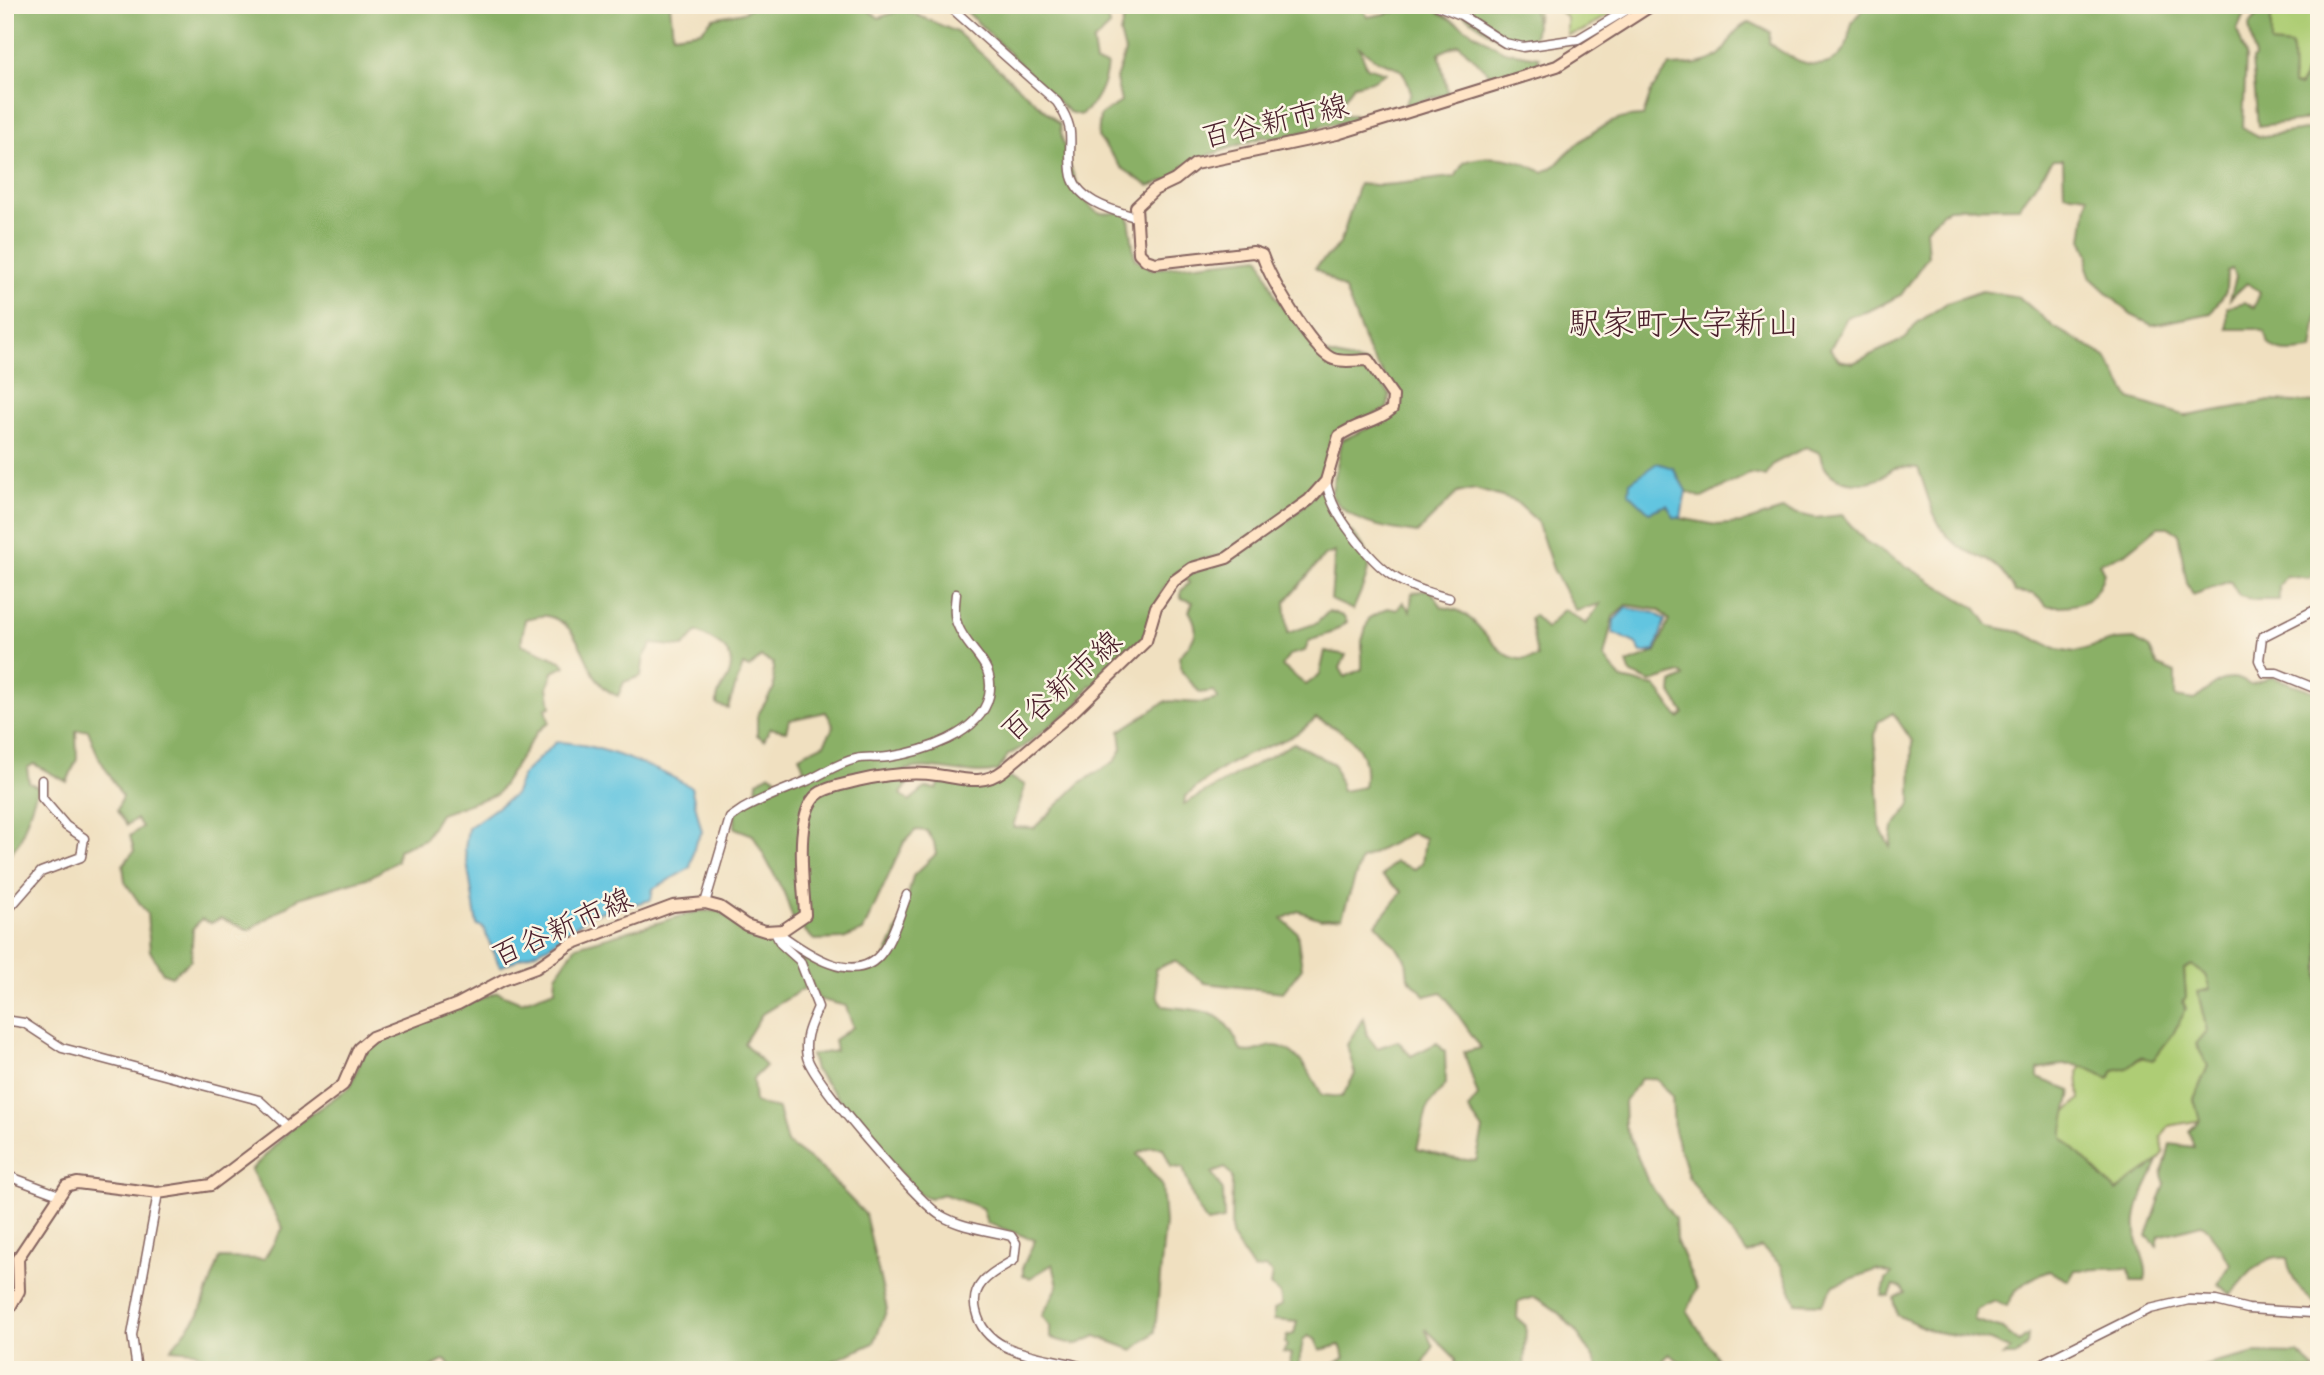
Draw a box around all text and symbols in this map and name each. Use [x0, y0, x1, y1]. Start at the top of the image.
street label: 百谷新市線 [1198, 86, 1354, 162]
district label: 駅家町大字新山 [1569, 302, 1800, 350]
street label: 百谷新市線 [993, 622, 1133, 755]
street label: 百谷新市線 [486, 879, 641, 980]

